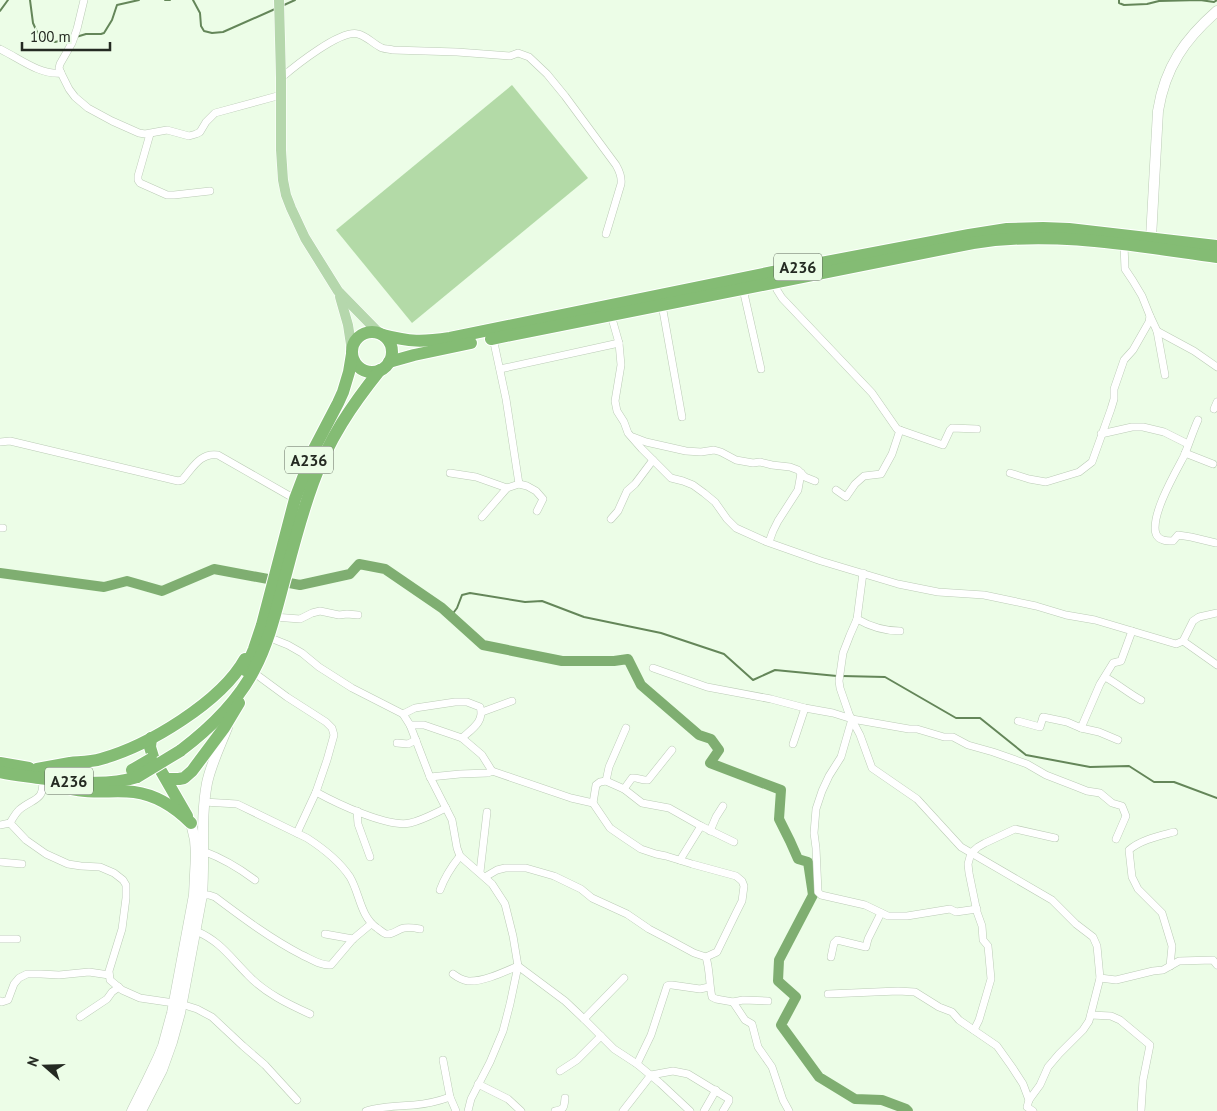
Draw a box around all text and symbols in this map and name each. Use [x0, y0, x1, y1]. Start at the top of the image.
scale bar [22, 20, 110, 52]
text: 100 m [30, 27, 71, 46]
road number: A236 [774, 253, 822, 280]
road number: A236 [285, 446, 333, 474]
road number: A236 [45, 768, 93, 794]
north arrow [20, 1041, 70, 1091]
text: N [23, 1054, 43, 1069]

